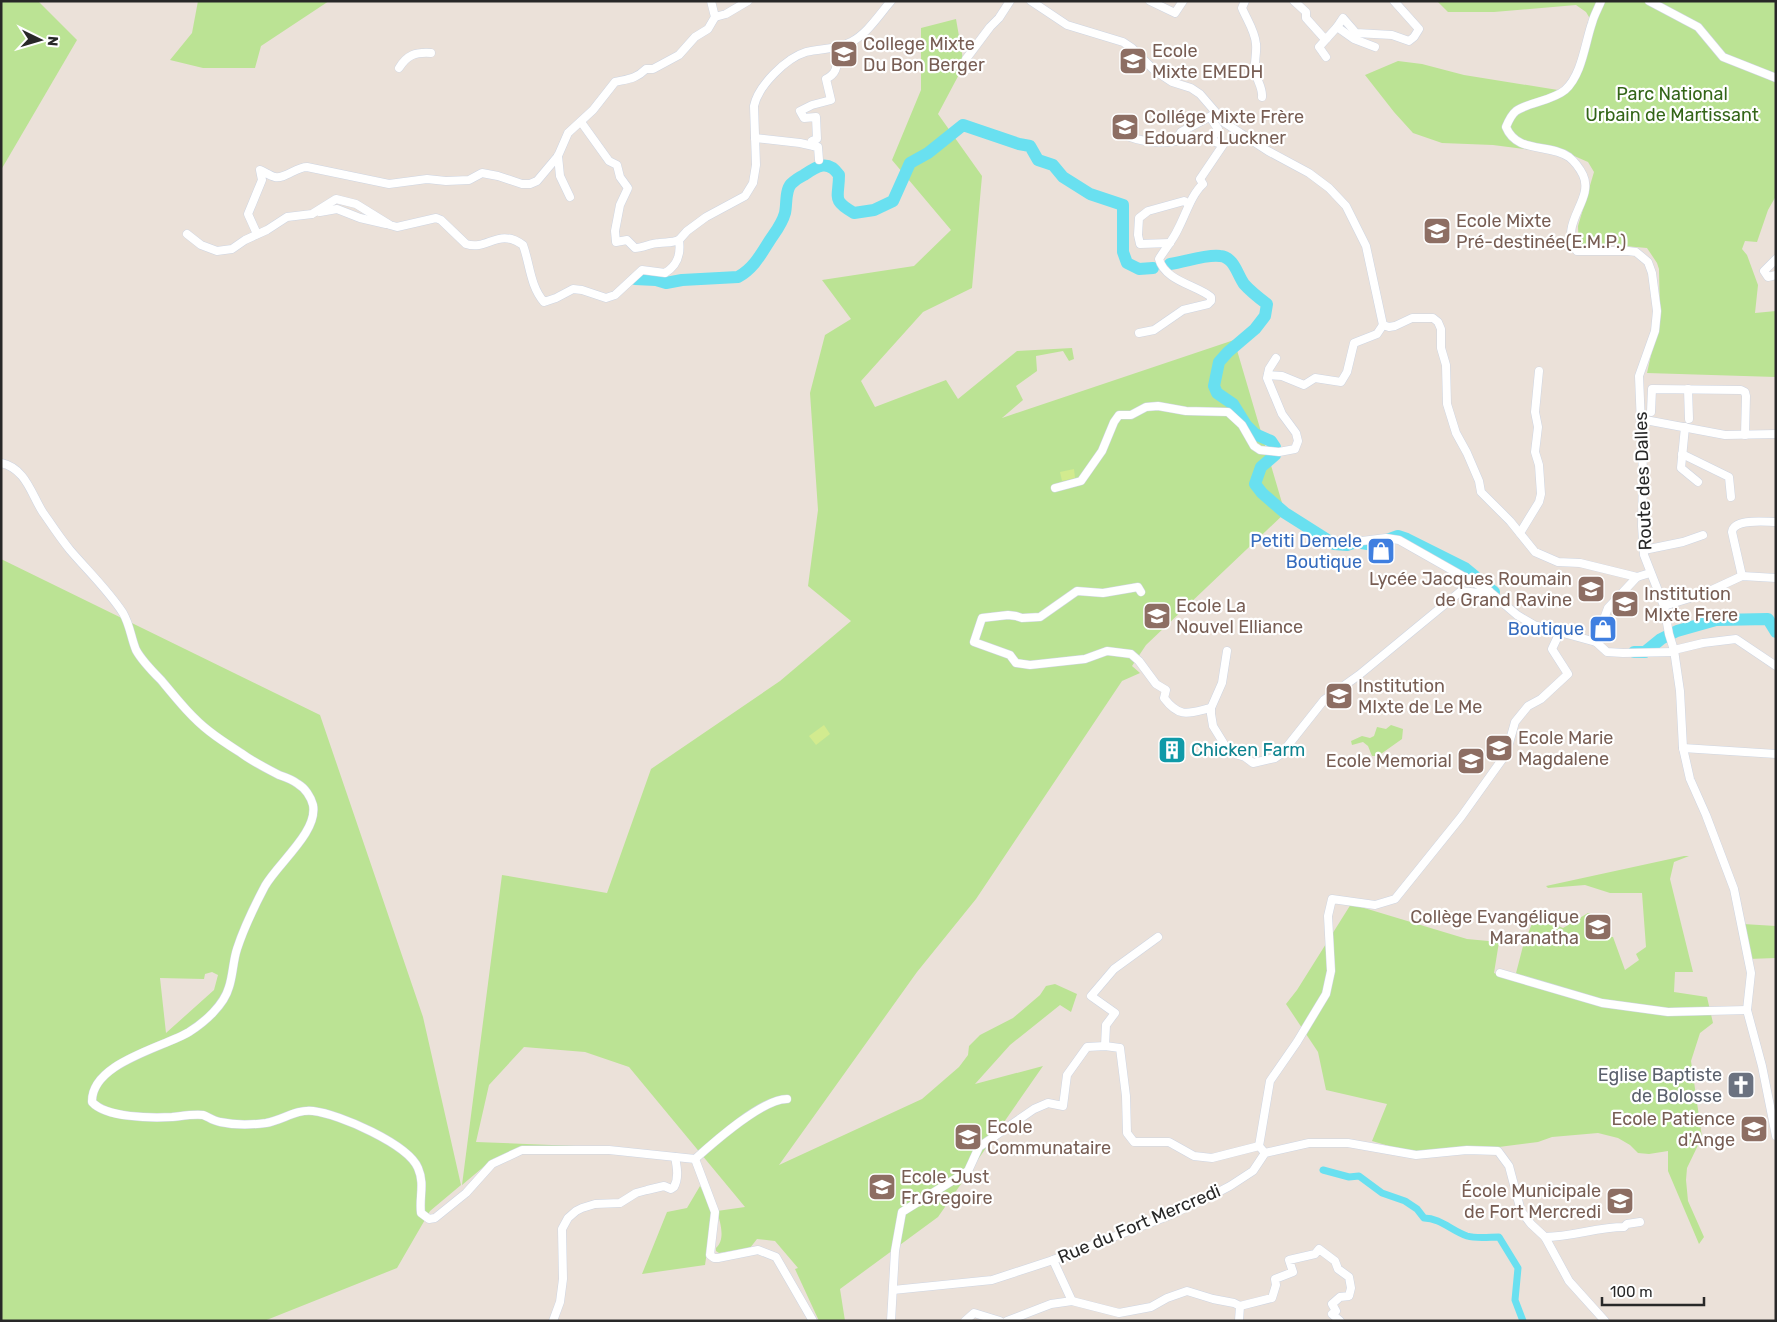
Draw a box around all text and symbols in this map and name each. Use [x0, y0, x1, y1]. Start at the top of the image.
north arrow [15, 15, 65, 65]
place label: College Mixte Du Bon Berger [863, 33, 985, 76]
text: N [44, 35, 61, 47]
school or university icon: College Mixte Du Bon Berger [829, 39, 859, 69]
place label: Ecole Mixte EMEDH [1152, 40, 1263, 83]
school or university icon: Ecole Mixte EMEDH [1118, 46, 1148, 76]
park label: Parc National Urbain de Martissant [1585, 83, 1759, 126]
place label: Collége Mixte Frère Edouard Luckner [1144, 106, 1304, 149]
school or university icon: Collége Mixte Frère Edouard Luckner [1110, 112, 1140, 142]
place label: Ecole Mixte Pré-destinée(E.M.P.) [1456, 210, 1626, 253]
school or university icon: Ecole Mixte Pré-destinée(E.M.P.) [1422, 216, 1452, 246]
street label: Route des Dalles [1630, 411, 1656, 551]
place label: Petiti Demele Boutique [1250, 530, 1362, 573]
shop icon: Petiti Demele Boutique [1366, 536, 1396, 566]
place label: Lycée Jacques Roumain de Grand Ravine [1369, 568, 1572, 611]
school or university icon: Lycée Jacques Roumain de Grand Ravine [1576, 574, 1606, 604]
place label: Institution MIxte Frere [1644, 583, 1738, 626]
school or university icon: Institution MIxte Frere [1610, 589, 1640, 619]
place label: Ecole La Nouvel Elliance [1176, 595, 1303, 638]
school or university icon: Ecole La Nouvel Elliance [1142, 601, 1172, 631]
shop icon: Boutique [1588, 614, 1618, 644]
place label: Boutique [1508, 618, 1584, 640]
place label: Institution MIxte de Le Me [1358, 675, 1482, 718]
school or university icon: Institution MIxte de Le Me [1324, 681, 1354, 711]
place label: Ecole Marie Magdalene [1518, 727, 1613, 770]
school or university icon: Ecole Marie Magdalene [1484, 733, 1514, 763]
building icon: Chicken Farm [1157, 735, 1187, 765]
place label: Chicken Farm [1191, 739, 1305, 761]
school or university icon: Ecole Memorial [1456, 746, 1486, 776]
place label: Ecole Memorial [1326, 750, 1452, 772]
place label: Collège Evangélique Maranatha [1410, 906, 1579, 949]
school or university icon: Collège Evangélique Maranatha [1583, 912, 1613, 942]
place label: Eglise Baptiste de Bolosse [1598, 1064, 1722, 1107]
church icon: Eglise Baptiste de Bolosse [1726, 1070, 1756, 1100]
place label: Ecole Patience d'Ange [1611, 1108, 1735, 1151]
school or university icon: Ecole Patience d'Ange [1739, 1114, 1769, 1144]
place label: Ecole Communataire [987, 1116, 1111, 1159]
school or university icon: Ecole Communataire [953, 1122, 983, 1152]
place label: Ecole Just Fr.Gregoire [901, 1166, 993, 1209]
school or university icon: Ecole Just Fr.Gregoire [867, 1172, 897, 1202]
street label: Rue du Fort Mercredi [1054, 1180, 1224, 1268]
place label: École Municipale de Fort Mercredi [1461, 1180, 1601, 1223]
school or university icon: École Municipale de Fort Mercredi [1605, 1186, 1635, 1216]
scale bar [1602, 1274, 1704, 1306]
text: 100 m [1610, 1283, 1652, 1301]

